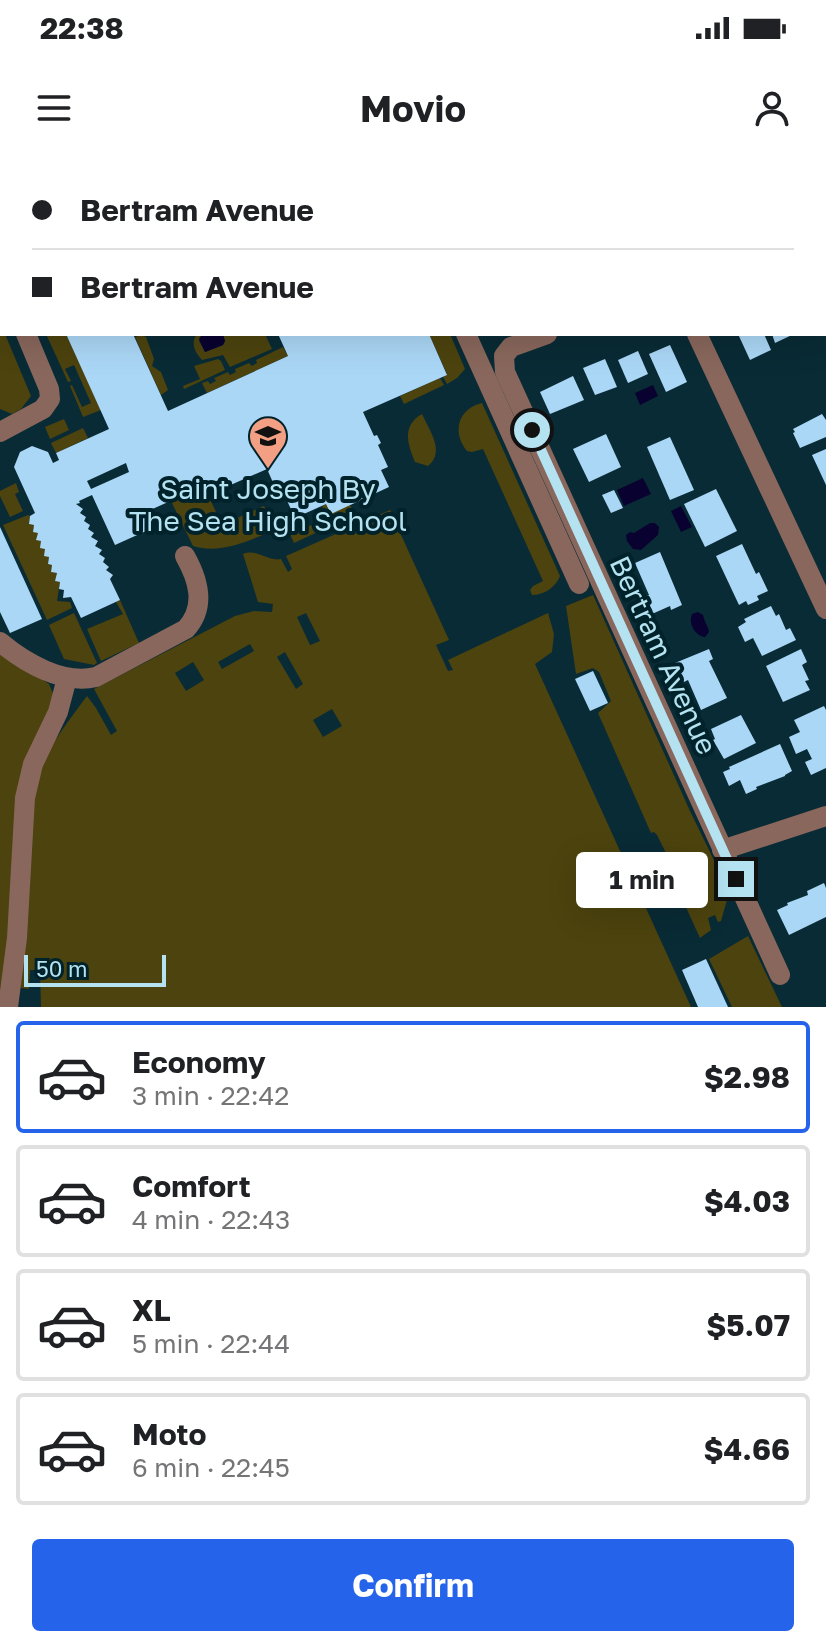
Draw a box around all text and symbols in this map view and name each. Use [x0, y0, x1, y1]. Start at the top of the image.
text: 22:38 [40, 10, 124, 46]
icon: menu [32, 86, 76, 130]
icon: person [750, 86, 794, 130]
text: Movio [360, 87, 466, 130]
text: Bertram Avenue [80, 192, 314, 228]
text: Bertram Avenue [80, 269, 314, 305]
route start [514, 412, 550, 448]
school or university icon: Saint Joseph By The Sea High School [247, 415, 289, 470]
place label: Saint Joseph By The Sea High School [129, 472, 407, 537]
street label: Bertram Avenue [604, 551, 724, 759]
callout: 1 min [576, 851, 708, 907]
route end [718, 861, 754, 897]
text: 1 min [609, 864, 675, 895]
scale bar [24, 951, 166, 987]
text: 50 m [36, 955, 87, 982]
icon: car [36, 1041, 108, 1113]
text: Economy [132, 1044, 266, 1080]
text: $2.98 [704, 1059, 790, 1095]
text: 3 min · 22:42 [132, 1080, 289, 1111]
icon: car [36, 1165, 108, 1237]
text: Comfort [132, 1168, 251, 1204]
text: $4.03 [704, 1183, 790, 1219]
text: 4 min · 22:43 [132, 1204, 290, 1235]
icon: car [36, 1289, 108, 1361]
text: XL [132, 1292, 171, 1328]
text: $5.07 [706, 1307, 790, 1343]
text: 5 min · 22:44 [132, 1328, 290, 1359]
icon: car [36, 1413, 108, 1485]
text: Moto [132, 1416, 207, 1452]
text: $4.66 [703, 1431, 790, 1467]
text: 6 min · 22:45 [132, 1452, 290, 1483]
button: Confirm [32, 1539, 794, 1631]

